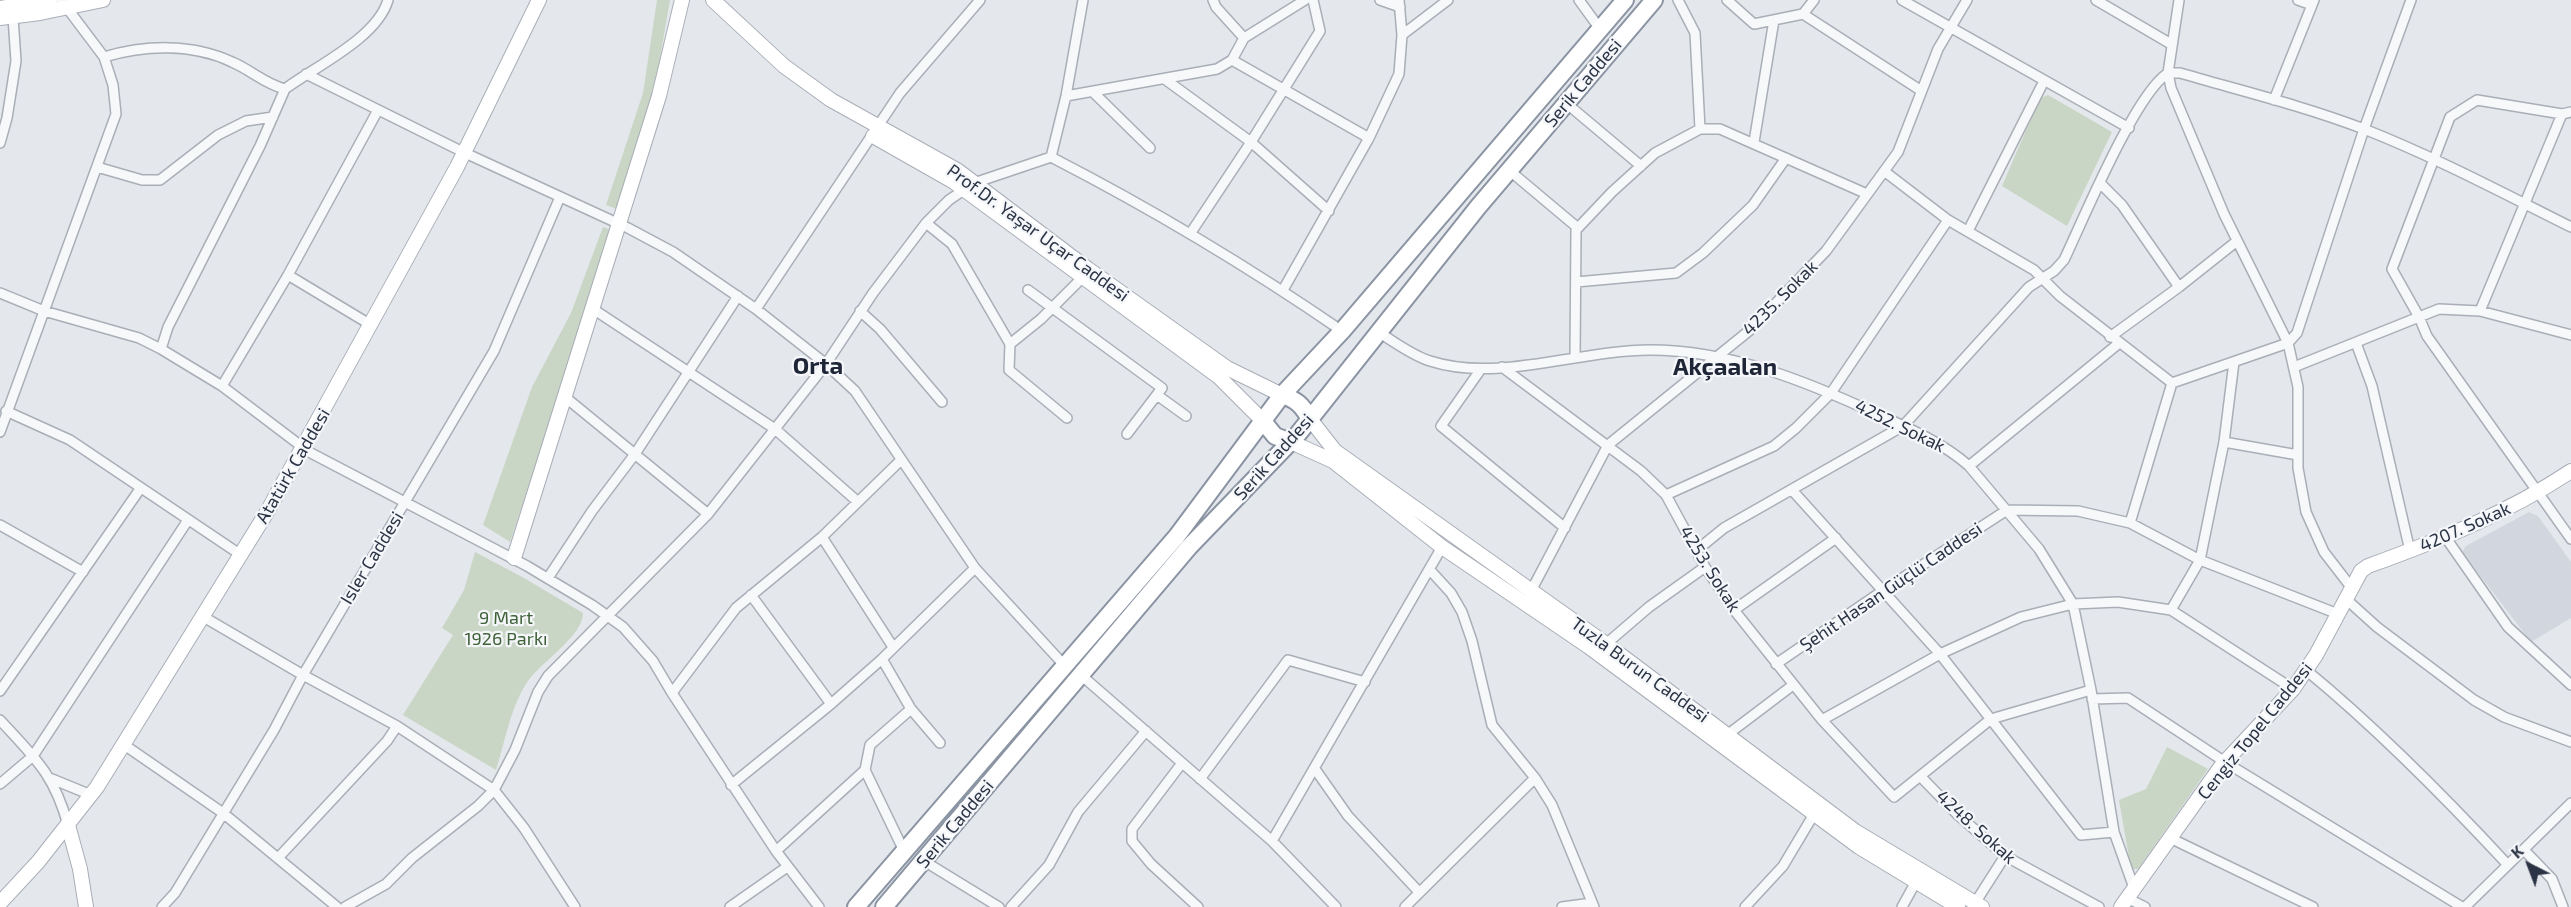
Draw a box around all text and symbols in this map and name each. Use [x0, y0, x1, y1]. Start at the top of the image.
street label: Serik Caddesi [1540, 34, 1626, 132]
street label: Prof.Dr. Yaşar Uçar Caddesi [943, 160, 1133, 306]
street label: 4235. Sokak [1738, 256, 1822, 340]
district label: Orta [793, 352, 843, 380]
district label: Akçaalan [1673, 353, 1777, 381]
street label: 4252. Sokak [1851, 395, 1949, 457]
street label: Atatürk Caddesi [251, 405, 335, 527]
street label: Serik Caddesi [1230, 409, 1318, 505]
street label: 4207. Sokak [2416, 497, 2514, 557]
street label: Isler Caddesi [336, 508, 408, 608]
street label: Şehit Hasan Güçlü Caddesi [1796, 518, 1986, 656]
street label: 4253. Sokak [1675, 522, 1745, 616]
park label: 9 Mart 1926 Parkı [464, 607, 548, 650]
street label: Tuzla Burun Caddesi [1567, 613, 1713, 727]
street label: Cengiz Topel Caddesi [2193, 658, 2317, 804]
street label: Serik Caddesi [912, 775, 998, 873]
street label: 4248. Sokak [1932, 786, 2020, 868]
north arrow [2499, 835, 2559, 895]
text: K [2506, 841, 2527, 862]

